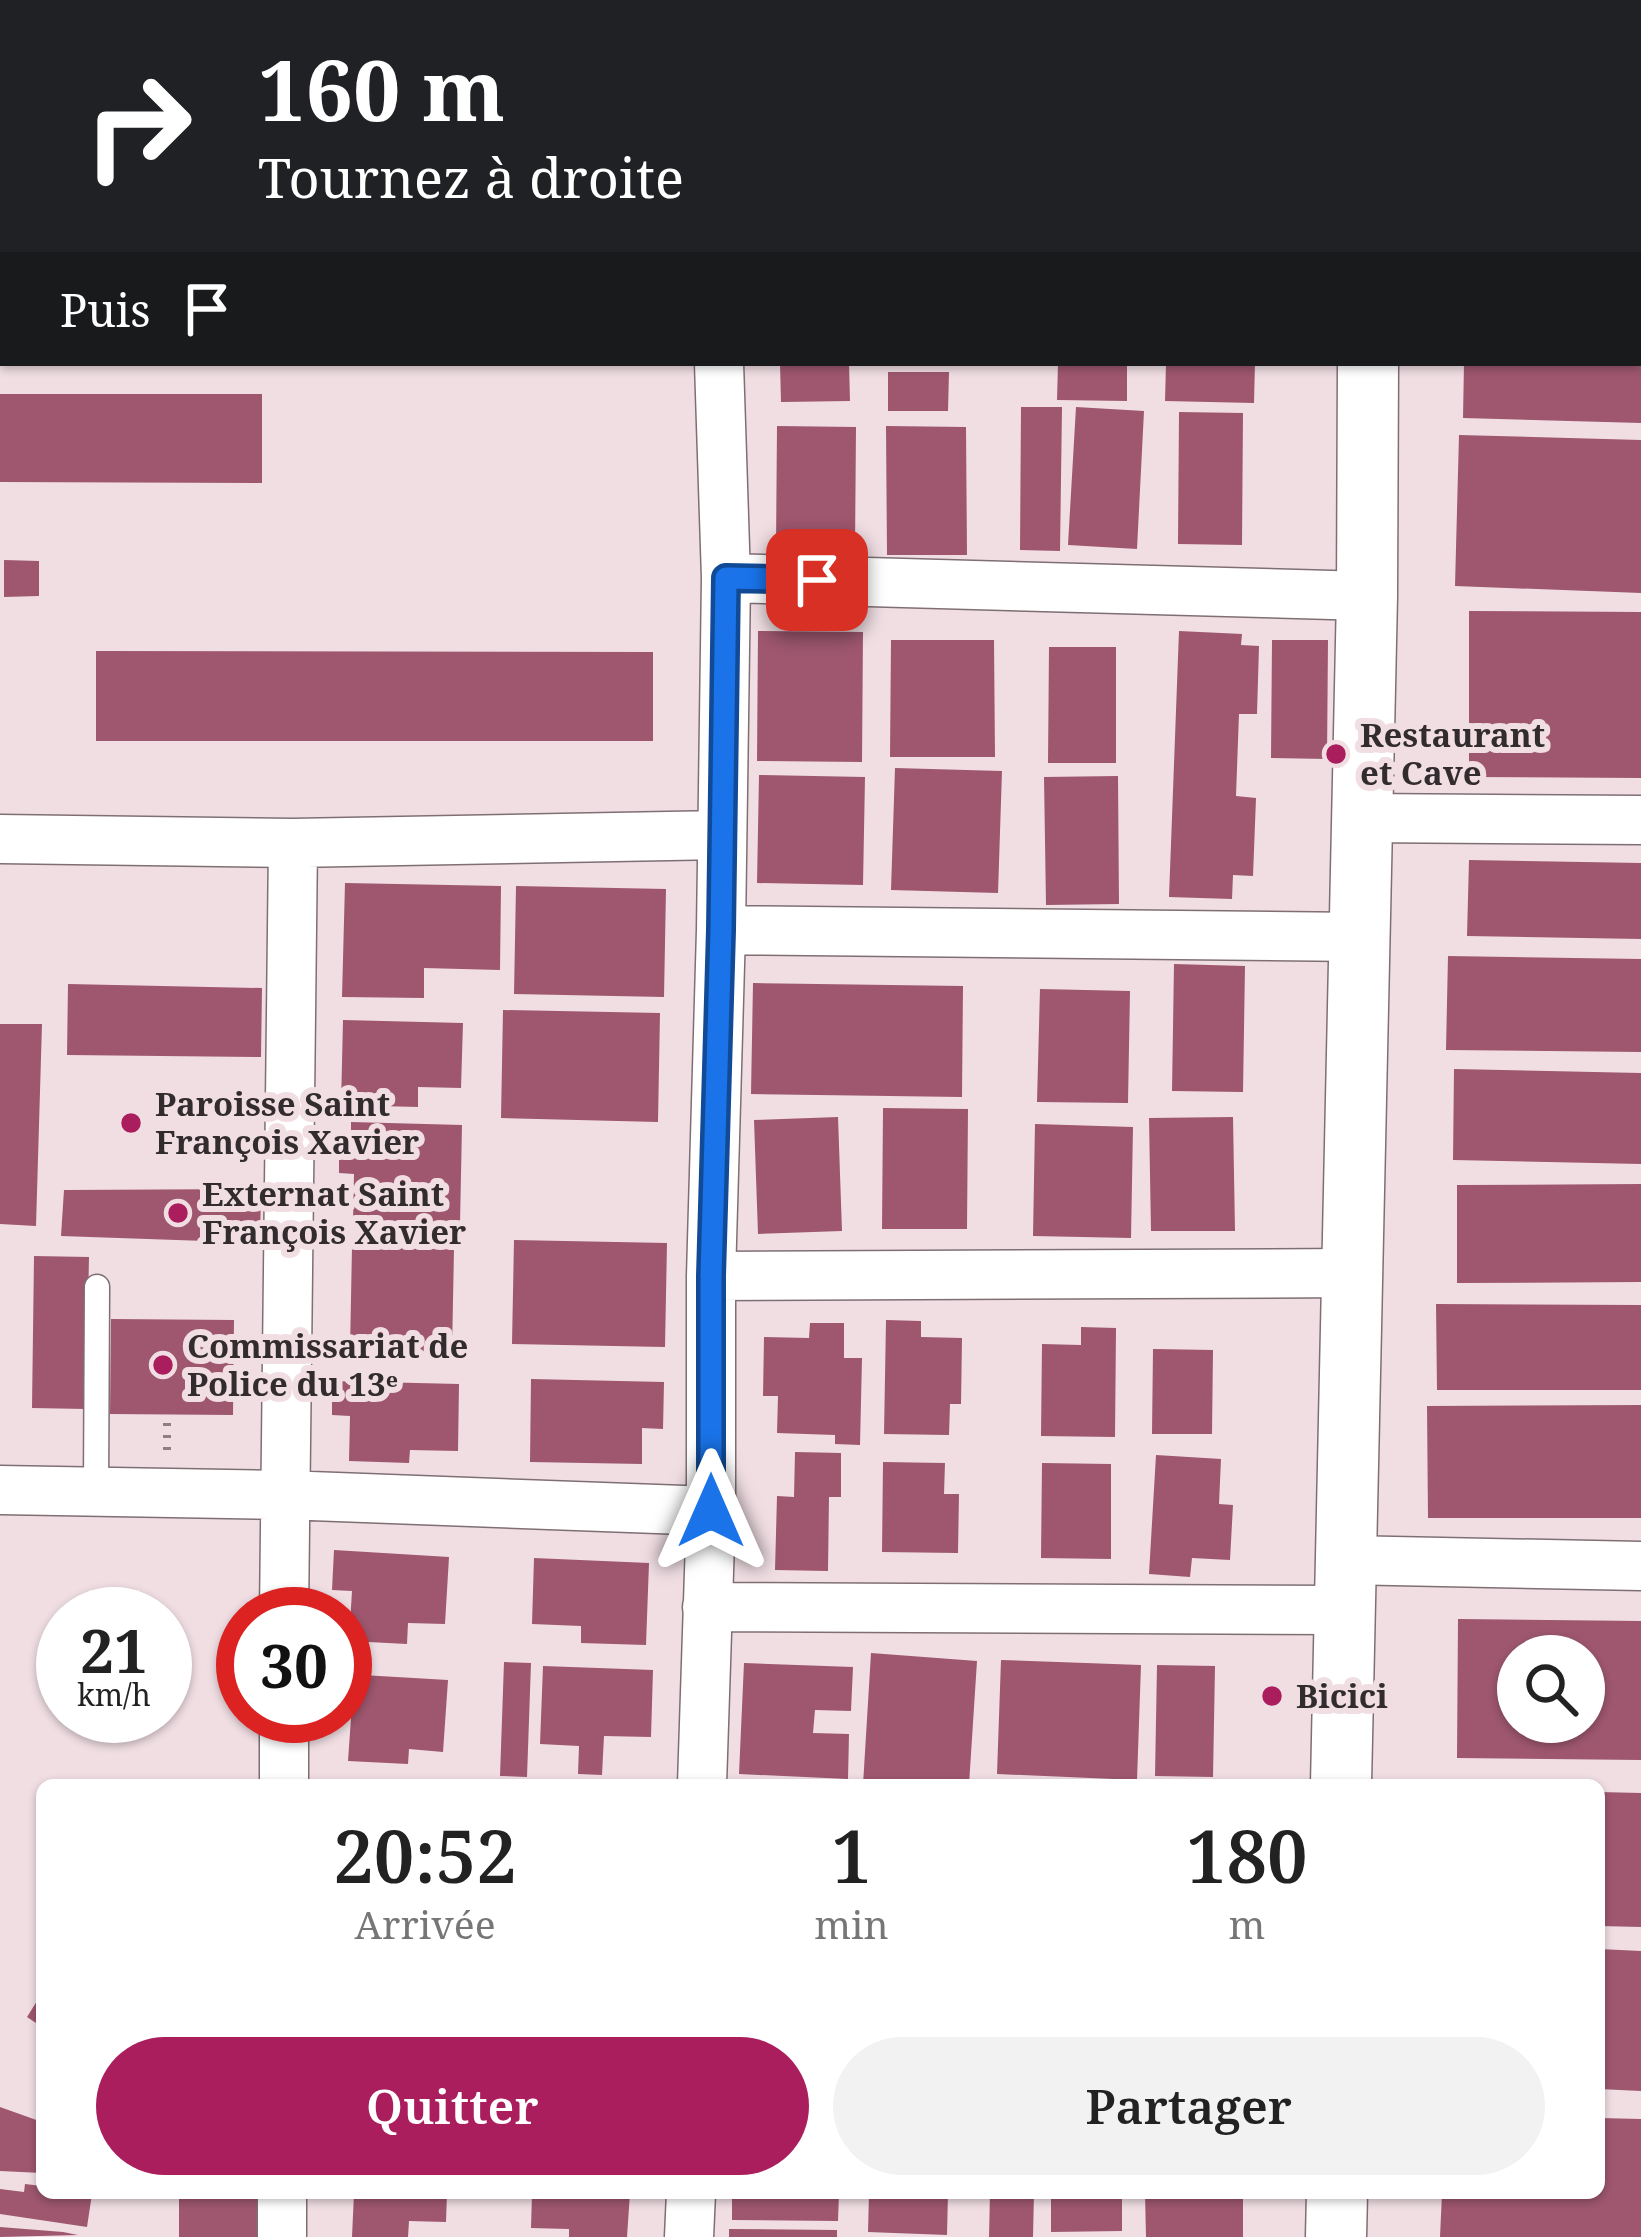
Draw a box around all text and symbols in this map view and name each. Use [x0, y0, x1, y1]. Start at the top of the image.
text: 160 m [258, 31, 505, 146]
icon: right [60, 48, 216, 204]
text: Tournez à droite [258, 140, 684, 214]
icon: arrive [174, 276, 240, 342]
text: Puis [60, 279, 150, 340]
pin [766, 529, 868, 631]
icon: arrive [784, 547, 850, 613]
place label: Restaurant et Cave [1360, 712, 1545, 795]
marker: Restaurant et Cave [1323, 741, 1349, 767]
place label: Paroisse Saint François Xavier [155, 1081, 419, 1164]
marker: Paroisse Saint François Xavier [118, 1110, 144, 1136]
place label: Externat Saint François Xavier [202, 1171, 466, 1254]
marker: Externat Saint François Xavier [165, 1200, 191, 1226]
place label: Commissariat de Police du 13ᵉ [187, 1323, 469, 1406]
marker: Commissariat de Police du 13ᵉ [150, 1352, 176, 1378]
position arrow [648, 1448, 774, 1574]
speed limit sign: 30 [216, 1587, 372, 1743]
text: 21 [80, 1609, 148, 1691]
map controls [1497, 1635, 1605, 1743]
button: search [1497, 1635, 1605, 1743]
place label: Bicici [1296, 1673, 1388, 1718]
text: km/h [77, 1674, 151, 1715]
marker: Bicici [1259, 1683, 1285, 1709]
text: 20:52 [333, 1806, 517, 1904]
text: 1 [831, 1806, 872, 1904]
text: 180 [1186, 1806, 1308, 1904]
text: Arrivée [355, 1897, 496, 1950]
text: min [814, 1897, 889, 1950]
text: m [1228, 1897, 1265, 1950]
button: Quitter [96, 2037, 809, 2175]
button: Partager [833, 2037, 1545, 2175]

